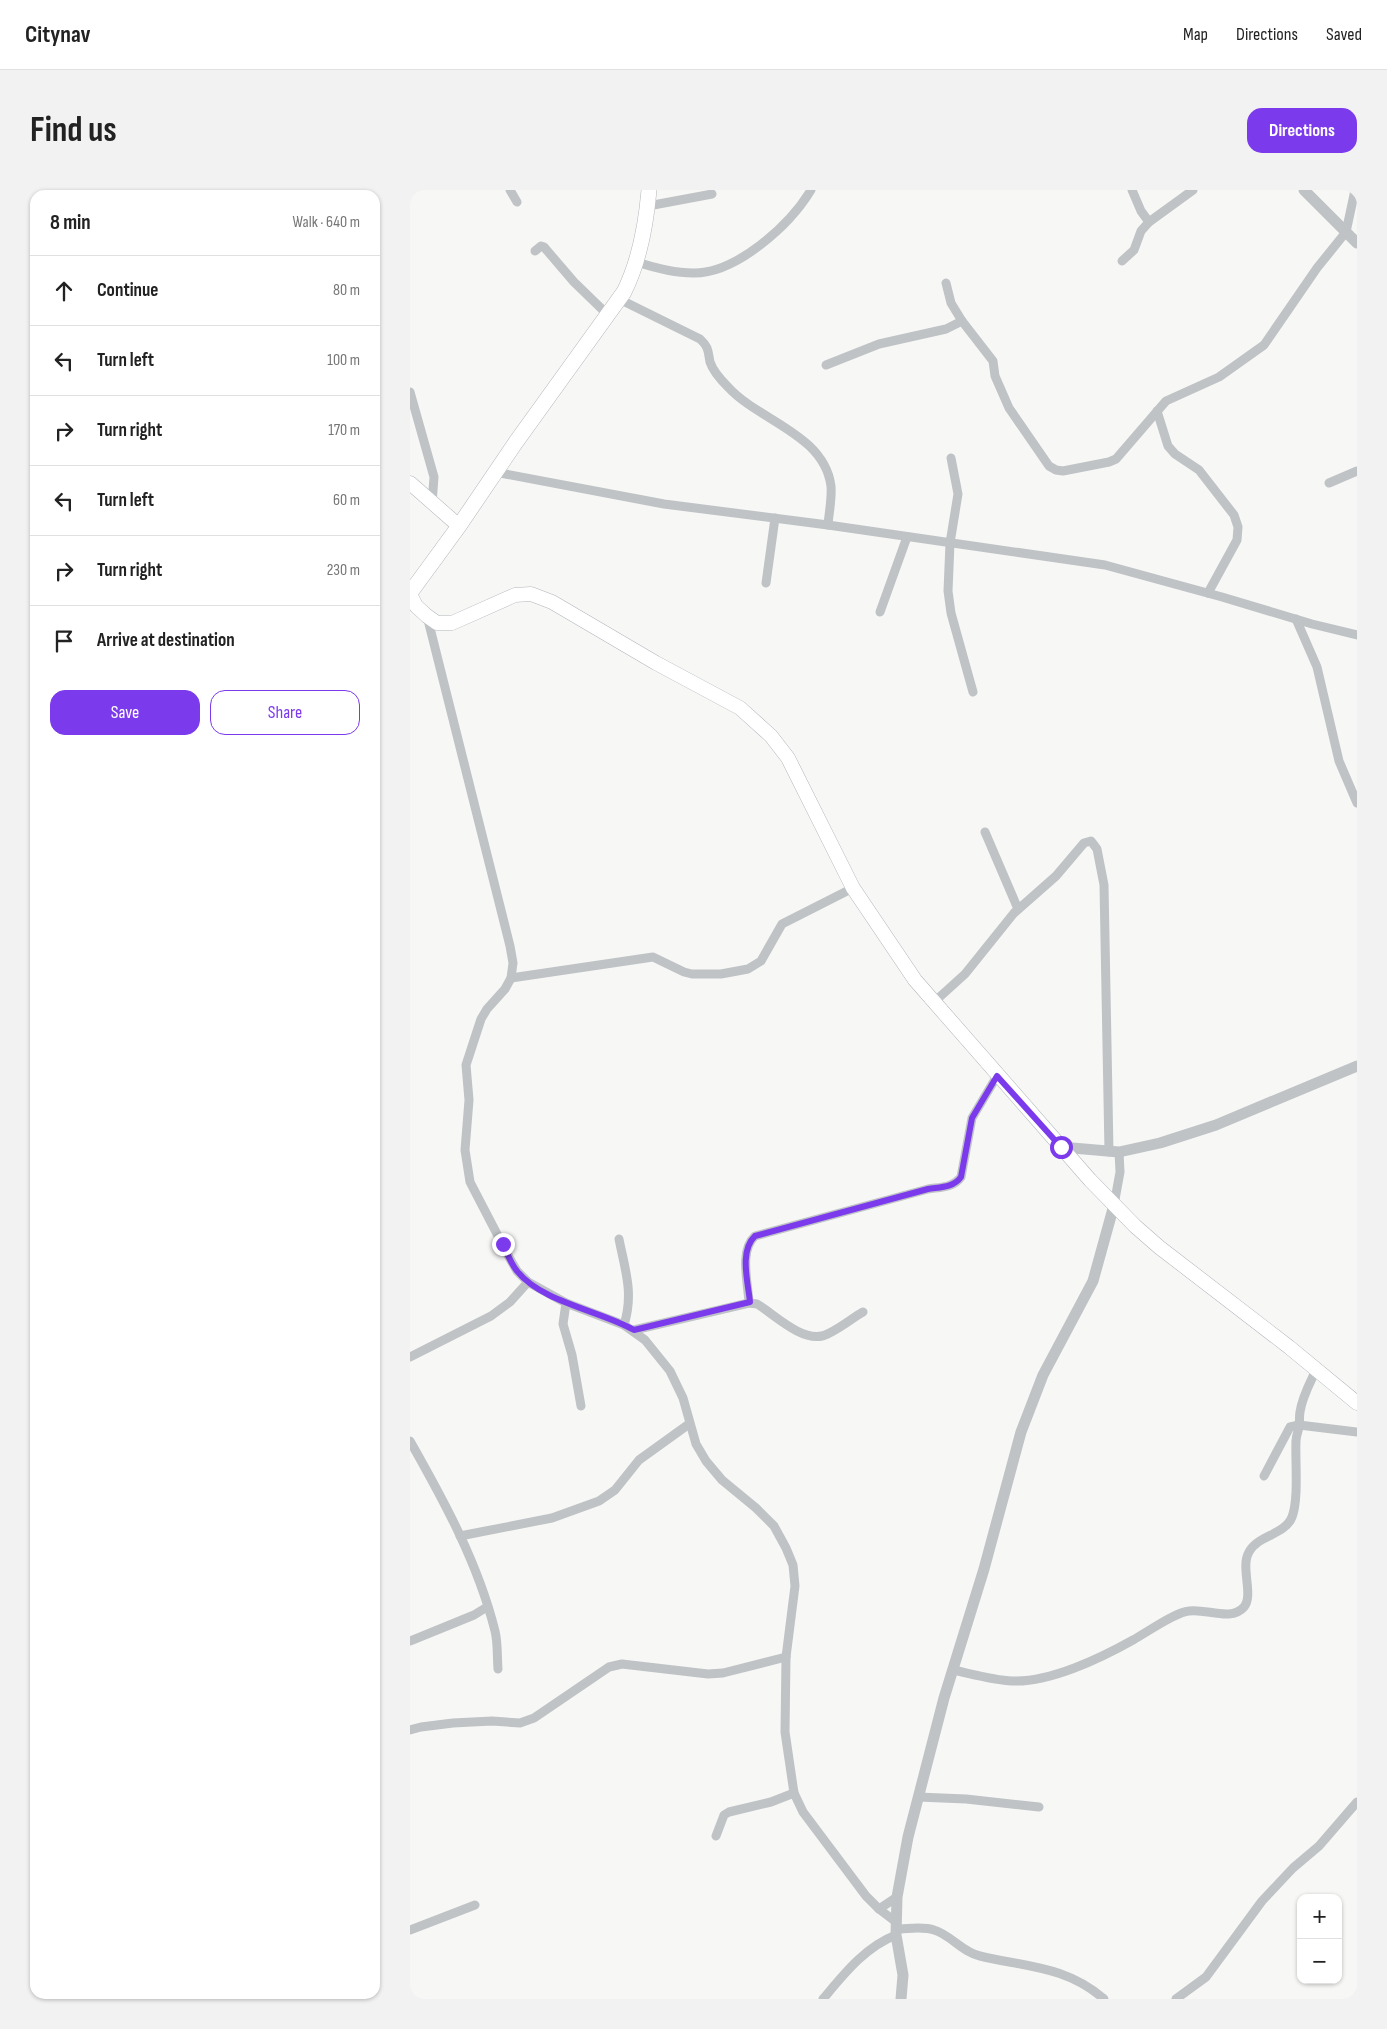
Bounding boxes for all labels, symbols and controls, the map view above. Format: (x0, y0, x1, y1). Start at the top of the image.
text: Citynav (25, 20, 91, 49)
text: Map (1183, 24, 1208, 45)
text: Directions (1236, 24, 1298, 45)
text: Saved (1326, 24, 1362, 45)
button: Directions (1247, 108, 1357, 153)
text: Find us (30, 109, 117, 152)
text: 8 min (50, 210, 91, 235)
text: Walk · 640 m (293, 213, 360, 232)
icon: ahead (50, 277, 78, 305)
text: Continue (97, 279, 158, 302)
text: 80 m (333, 281, 360, 300)
icon: left (50, 347, 78, 375)
text: Turn left (97, 349, 154, 372)
text: 100 m (327, 351, 360, 370)
icon: right (50, 417, 78, 445)
text: Turn right (97, 419, 162, 442)
text: 170 m (328, 421, 360, 440)
icon: left (50, 487, 78, 515)
text: Turn left (97, 489, 154, 512)
text: 60 m (333, 491, 360, 510)
icon: right (50, 557, 78, 585)
text: Turn right (97, 559, 162, 582)
text: 230 m (327, 561, 360, 580)
icon: arrive (50, 627, 78, 655)
text: Arrive at destination (97, 629, 235, 652)
button: Save (50, 690, 200, 735)
button: Share (210, 690, 360, 735)
route start (1050, 1136, 1073, 1159)
route end (492, 1233, 515, 1256)
map controls (1297, 1894, 1342, 1984)
button: + (1297, 1894, 1342, 1939)
button: − (1297, 1939, 1342, 1984)

